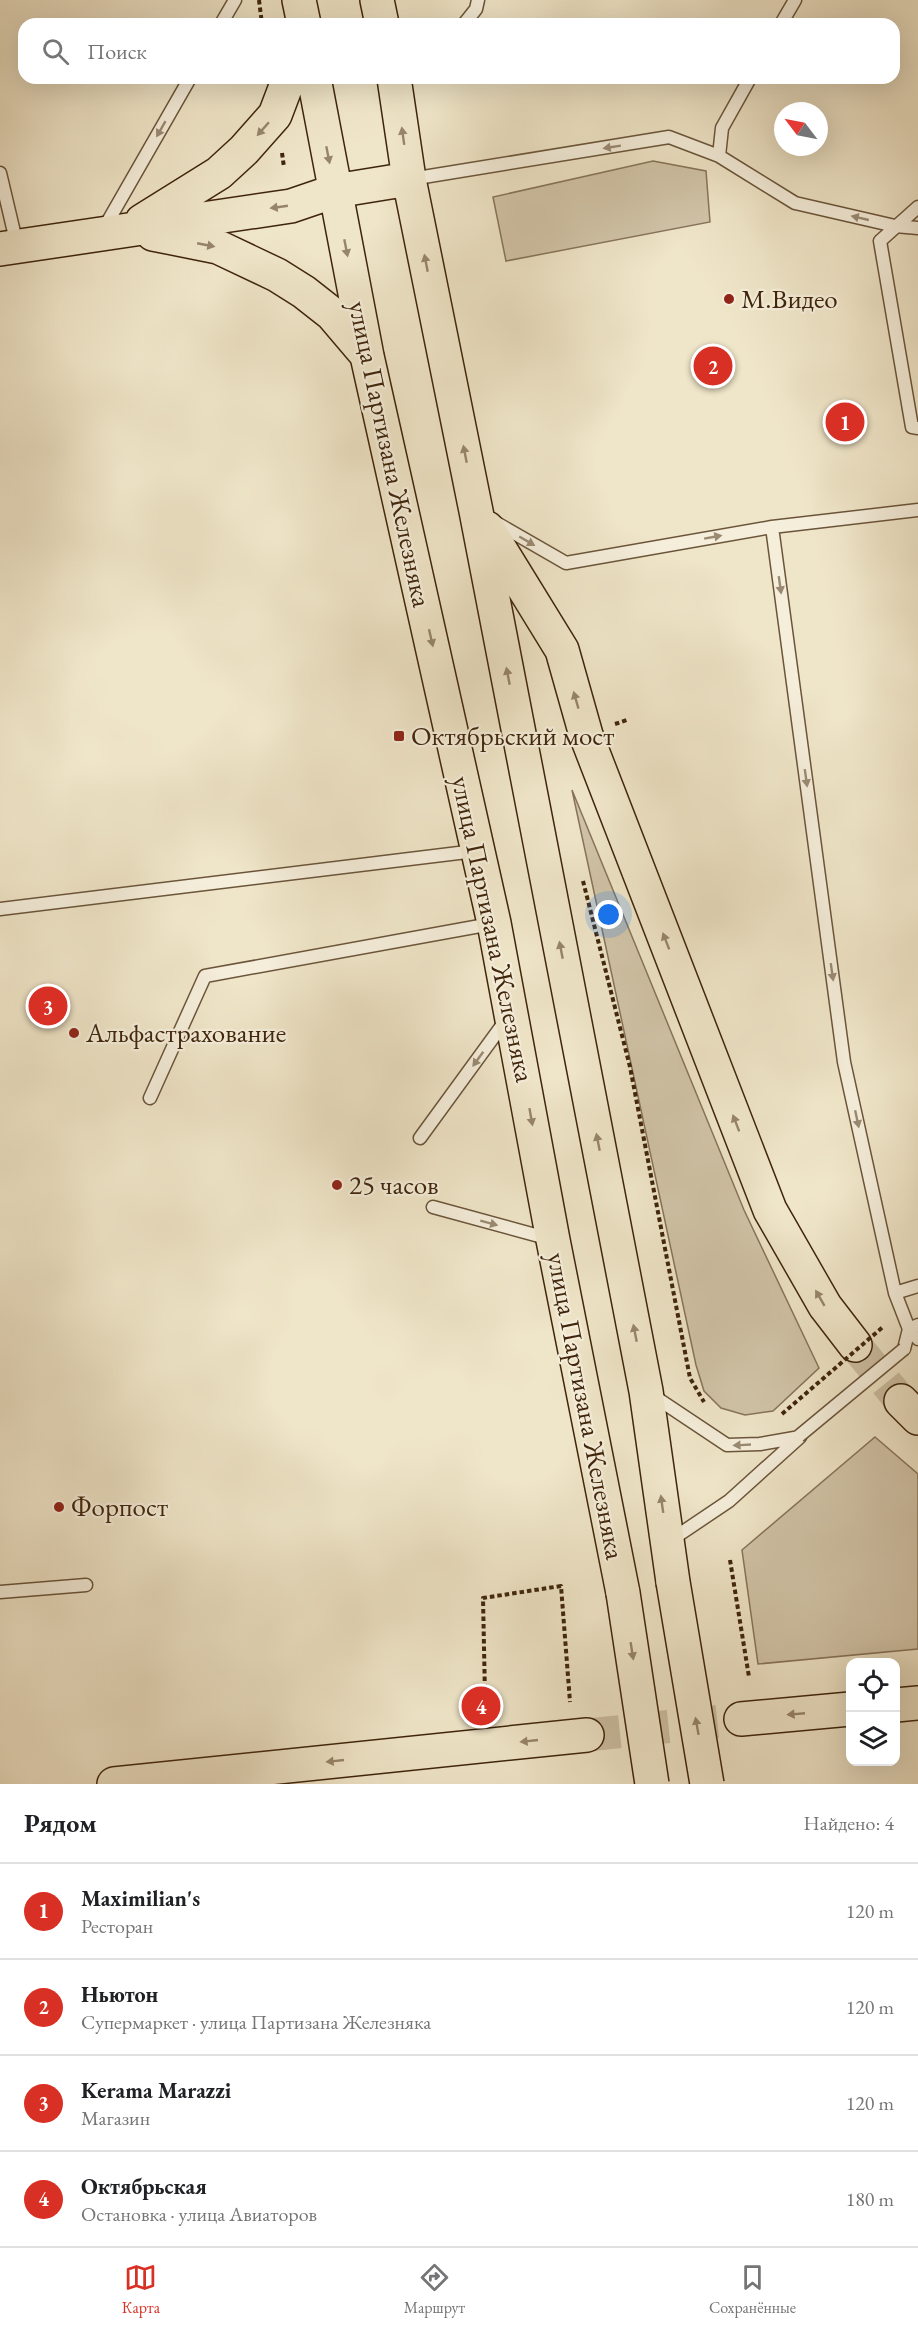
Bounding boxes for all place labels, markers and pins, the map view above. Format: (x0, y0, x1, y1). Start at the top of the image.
place label: М.Видео (741, 281, 838, 316)
marker: М.Видео (722, 292, 736, 306)
pin: 2 (694, 344, 732, 388)
pin: 1 (826, 400, 864, 444)
place label: Октябрьский мост (411, 718, 614, 753)
marker: Октябрьский мост (392, 729, 406, 743)
pin: 3 (28, 984, 68, 1028)
place label: Альфастрахование (85, 1015, 286, 1050)
marker: Альфастрахование (67, 1026, 81, 1040)
place label: 25 часов (349, 1167, 438, 1202)
marker: 25 часов (330, 1178, 344, 1192)
place label: Форпост (71, 1489, 168, 1524)
marker: Форпост (52, 1500, 66, 1514)
pin: 4 (462, 1684, 500, 1728)

